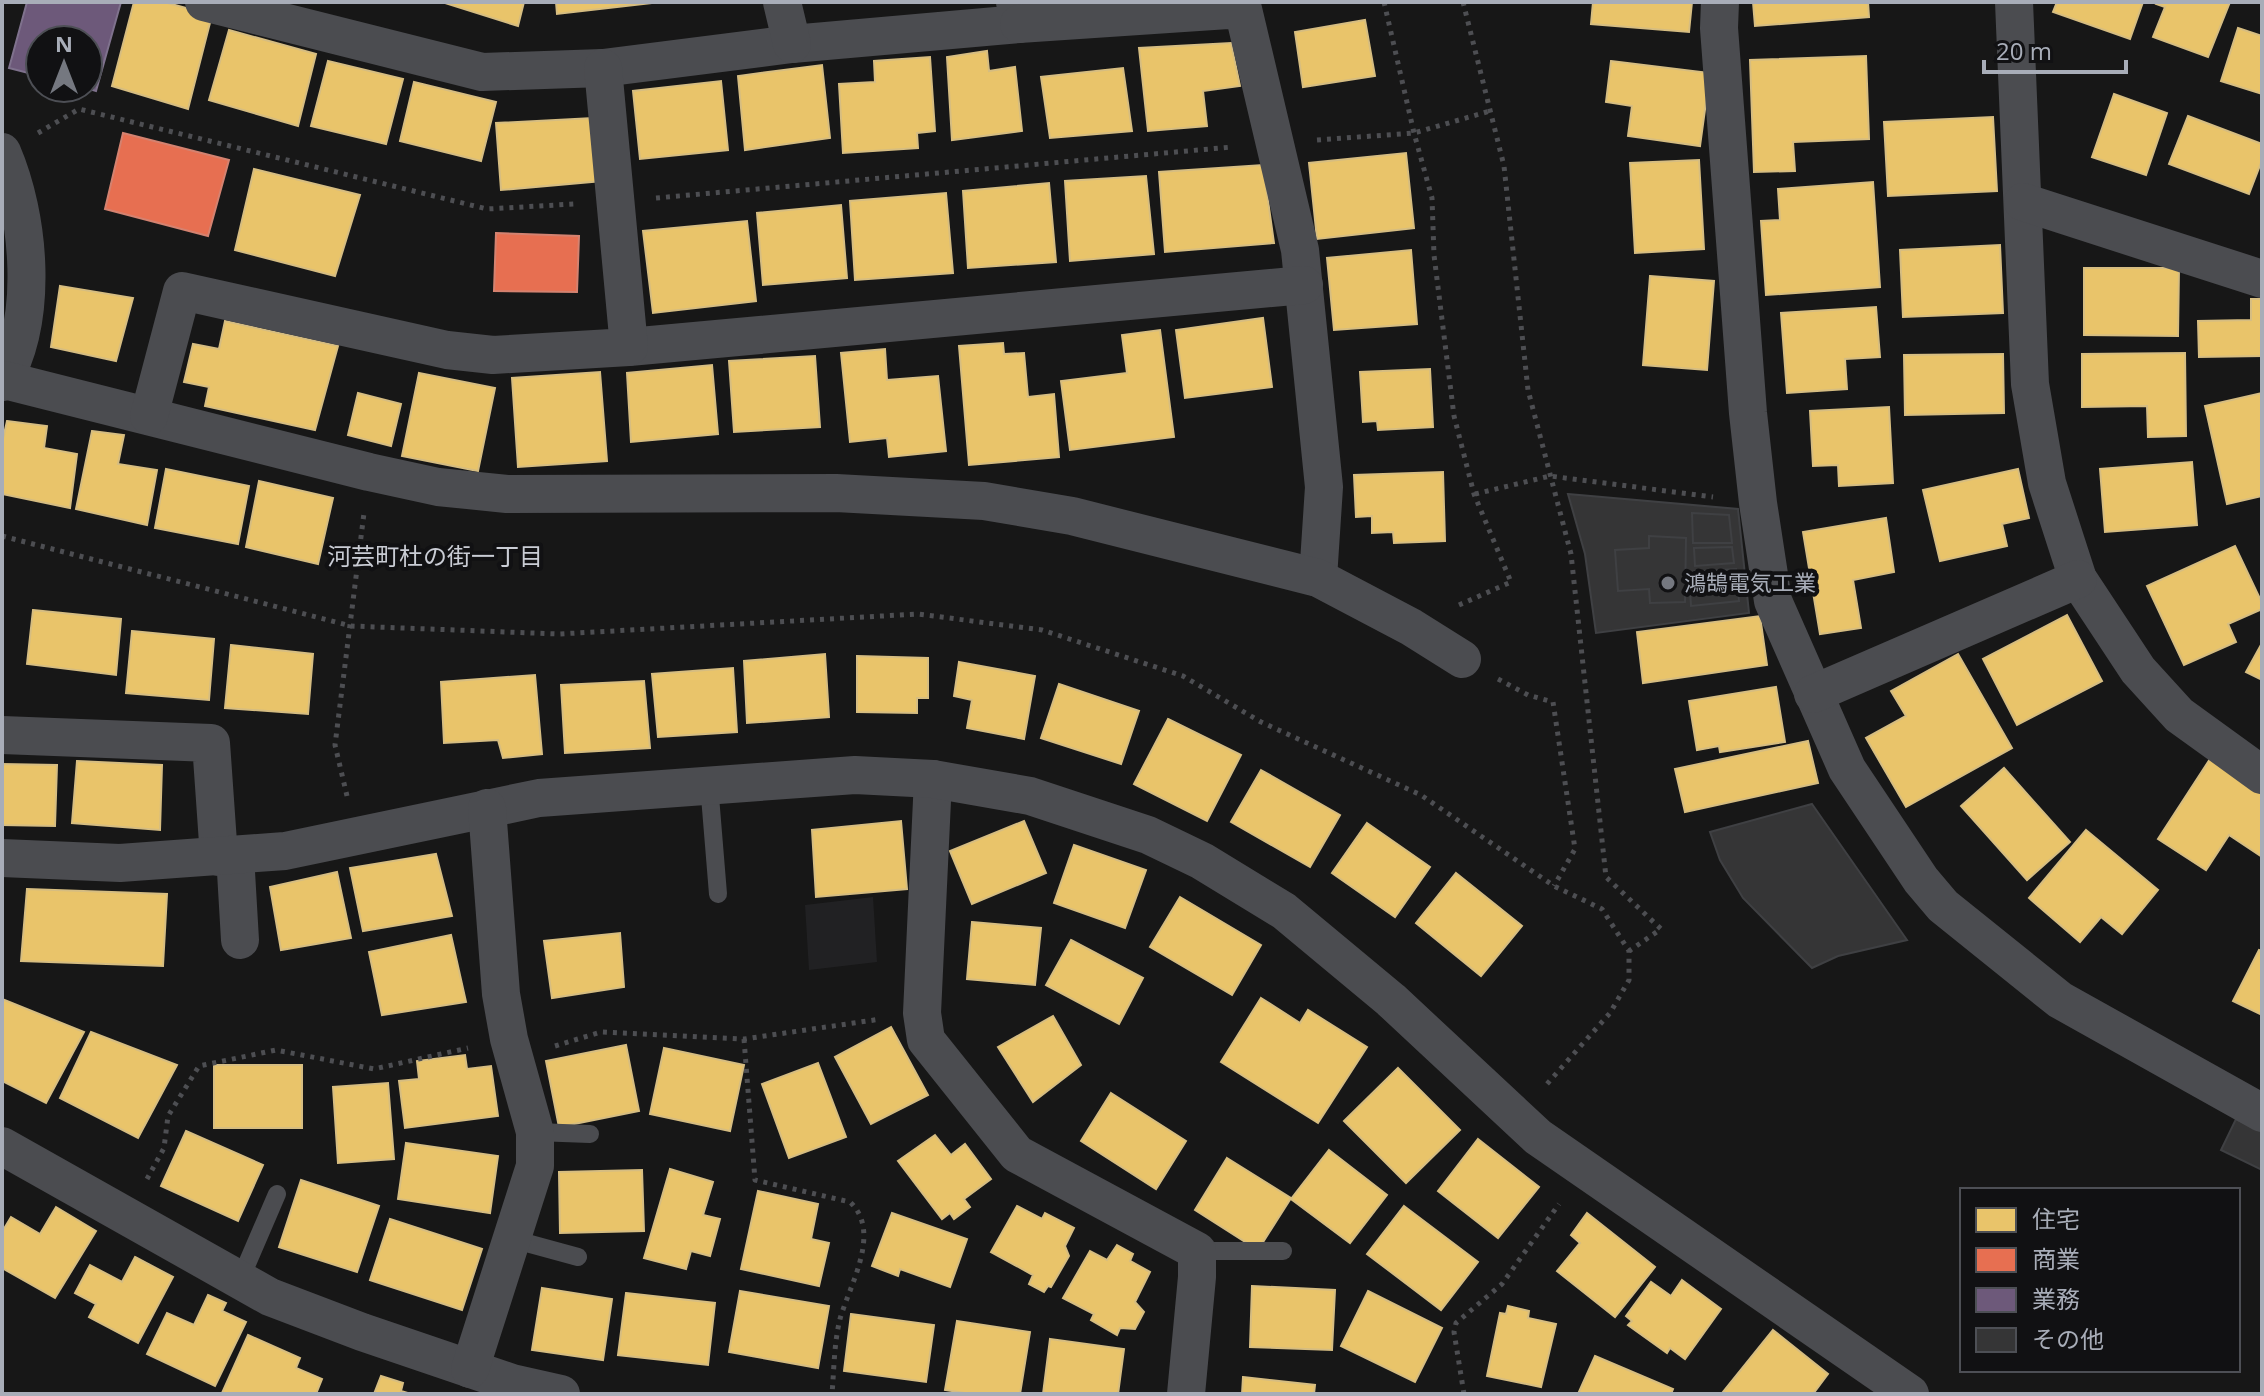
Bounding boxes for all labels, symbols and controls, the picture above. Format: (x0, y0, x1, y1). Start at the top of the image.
north arrow (24, 24, 104, 104)
scale bar (1984, 24, 2126, 74)
text: N (55, 28, 73, 58)
text: 20 m (1996, 34, 2052, 67)
district label: 河芸町杜の街一丁目 (327, 539, 543, 572)
place label: 鴻鵠電気工業 (1684, 567, 1816, 597)
marker: 鴻鵠電気工業 (1659, 574, 1677, 592)
legend (1960, 1188, 2240, 1372)
text: 住宅 (2032, 1202, 2080, 1235)
text: 商業 (2032, 1242, 2080, 1275)
text: 業務 (2032, 1282, 2080, 1315)
text: その他 (2032, 1322, 2104, 1355)

